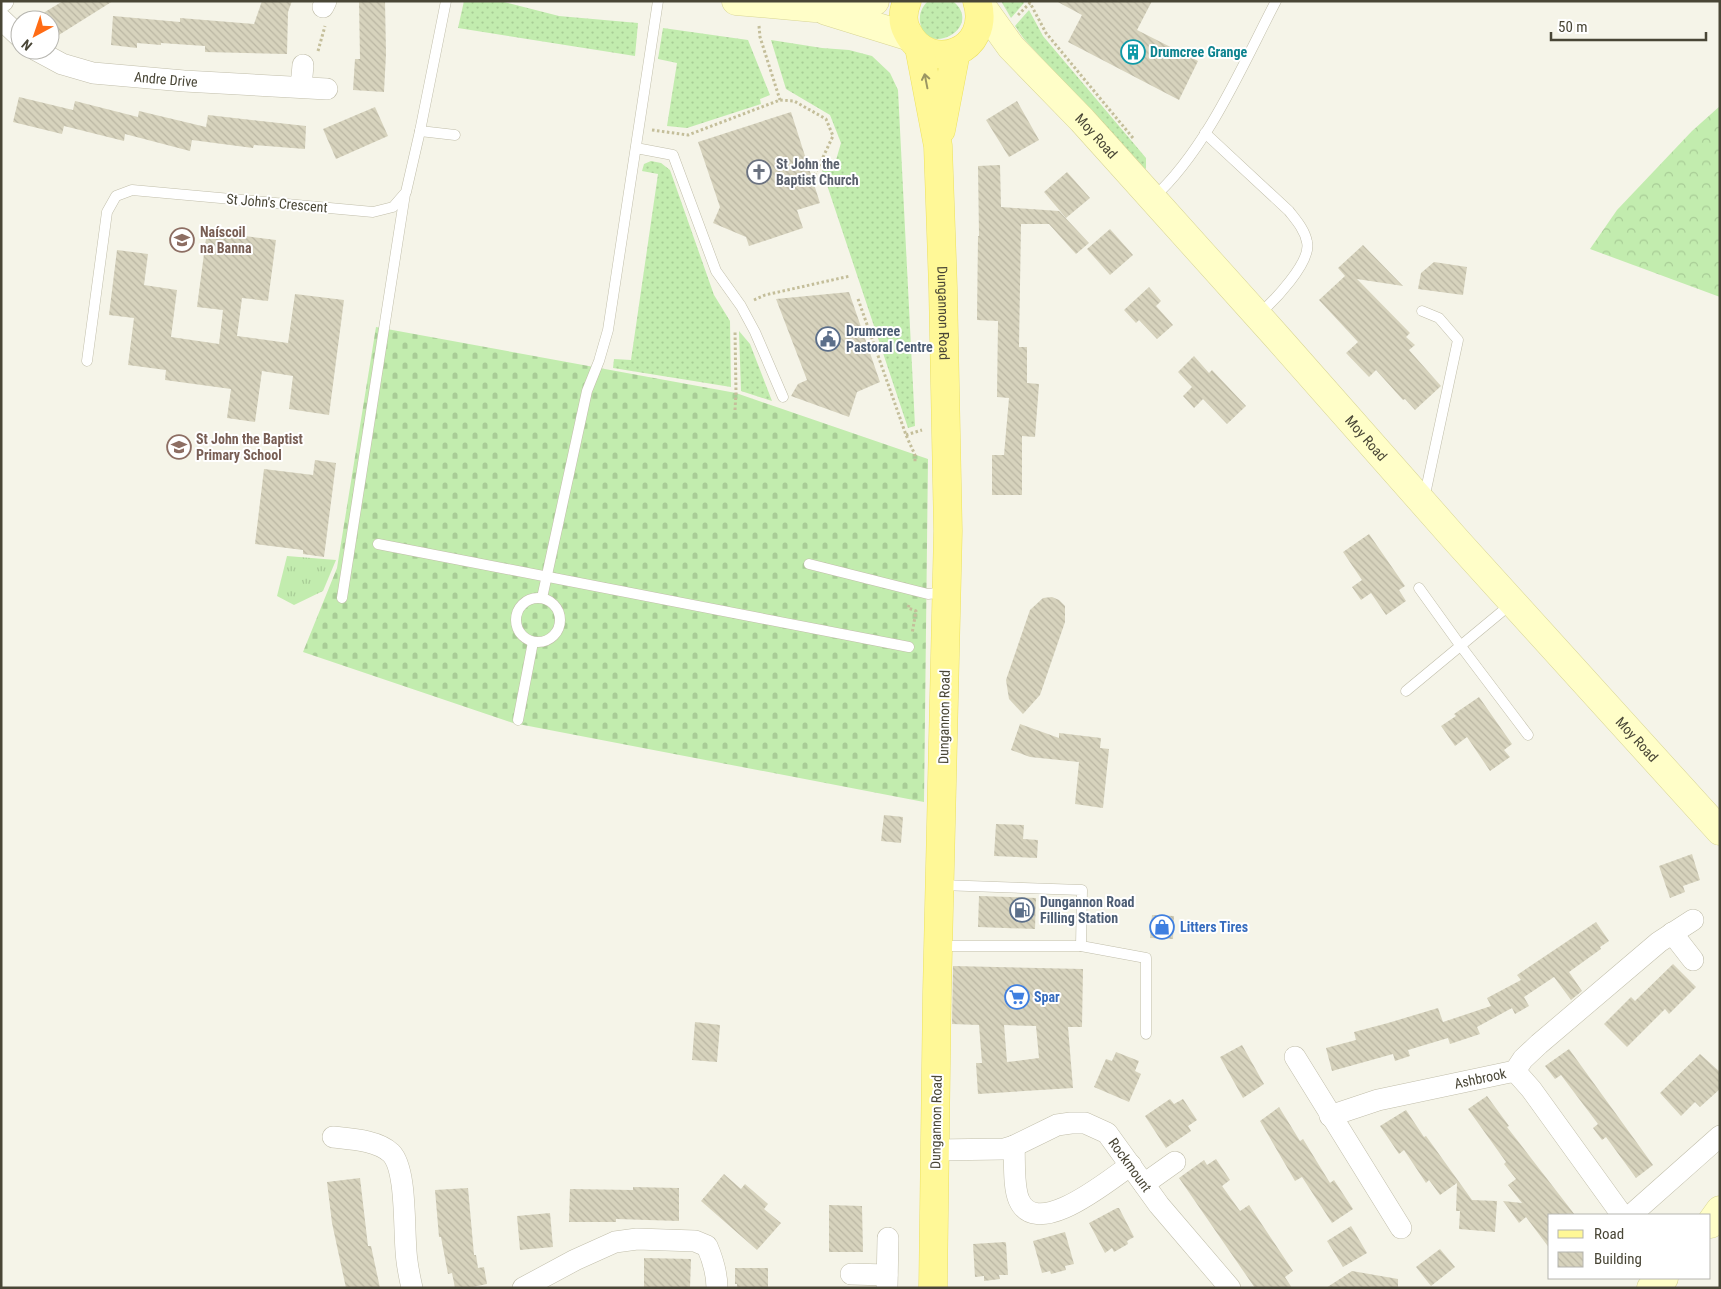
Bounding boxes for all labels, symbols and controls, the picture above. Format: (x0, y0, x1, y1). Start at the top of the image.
north arrow (10, 10, 60, 60)
scale bar (1551, 10, 1706, 42)
text: 50 m (1558, 18, 1588, 36)
text: N (18, 36, 35, 54)
building icon: Drumcree Grange (1120, 39, 1146, 65)
place label: Drumcree Grange (1150, 44, 1248, 60)
street label: Andre Drive (133, 69, 199, 90)
one-way arrow (920, 74, 930, 90)
street label: Moy Road (1072, 110, 1121, 162)
place label: St John the Baptist Church (776, 156, 859, 188)
church icon: St John the Baptist Church (746, 159, 772, 185)
street label: St John's Crescent (226, 191, 328, 215)
place label: Naíscoil na Banna (200, 224, 252, 256)
school or university icon: Naíscoil na Banna (169, 227, 195, 253)
street label: Dungannon Road (934, 266, 952, 360)
place label: Drumcree Pastoral Centre (846, 323, 933, 355)
public building icon: Drumcree Pastoral Centre (815, 326, 841, 352)
street label: Moy Road (1342, 412, 1390, 464)
place label: St John the Baptist Primary School (196, 431, 303, 463)
school or university icon: St John the Baptist Primary School (166, 434, 192, 460)
street label: Dungannon Road (935, 670, 953, 764)
street label: Moy Road (1613, 714, 1661, 765)
place label: Dungannon Road Filling Station (1040, 894, 1135, 926)
fuel station icon: Dungannon Road Filling Station (1009, 897, 1035, 923)
shop icon: Litters Tires (1149, 914, 1175, 940)
place label: Litters Tires (1180, 919, 1248, 935)
supermarket icon: Spar (1004, 984, 1030, 1010)
place label: Spar (1034, 989, 1060, 1005)
street label: Ashbrook (1453, 1065, 1508, 1092)
street label: Dungannon Road (927, 1075, 945, 1169)
street label: Rockmount (1105, 1135, 1155, 1195)
legend (1548, 1214, 1711, 1279)
text: Road (1594, 1225, 1624, 1243)
text: Building (1594, 1250, 1642, 1268)

